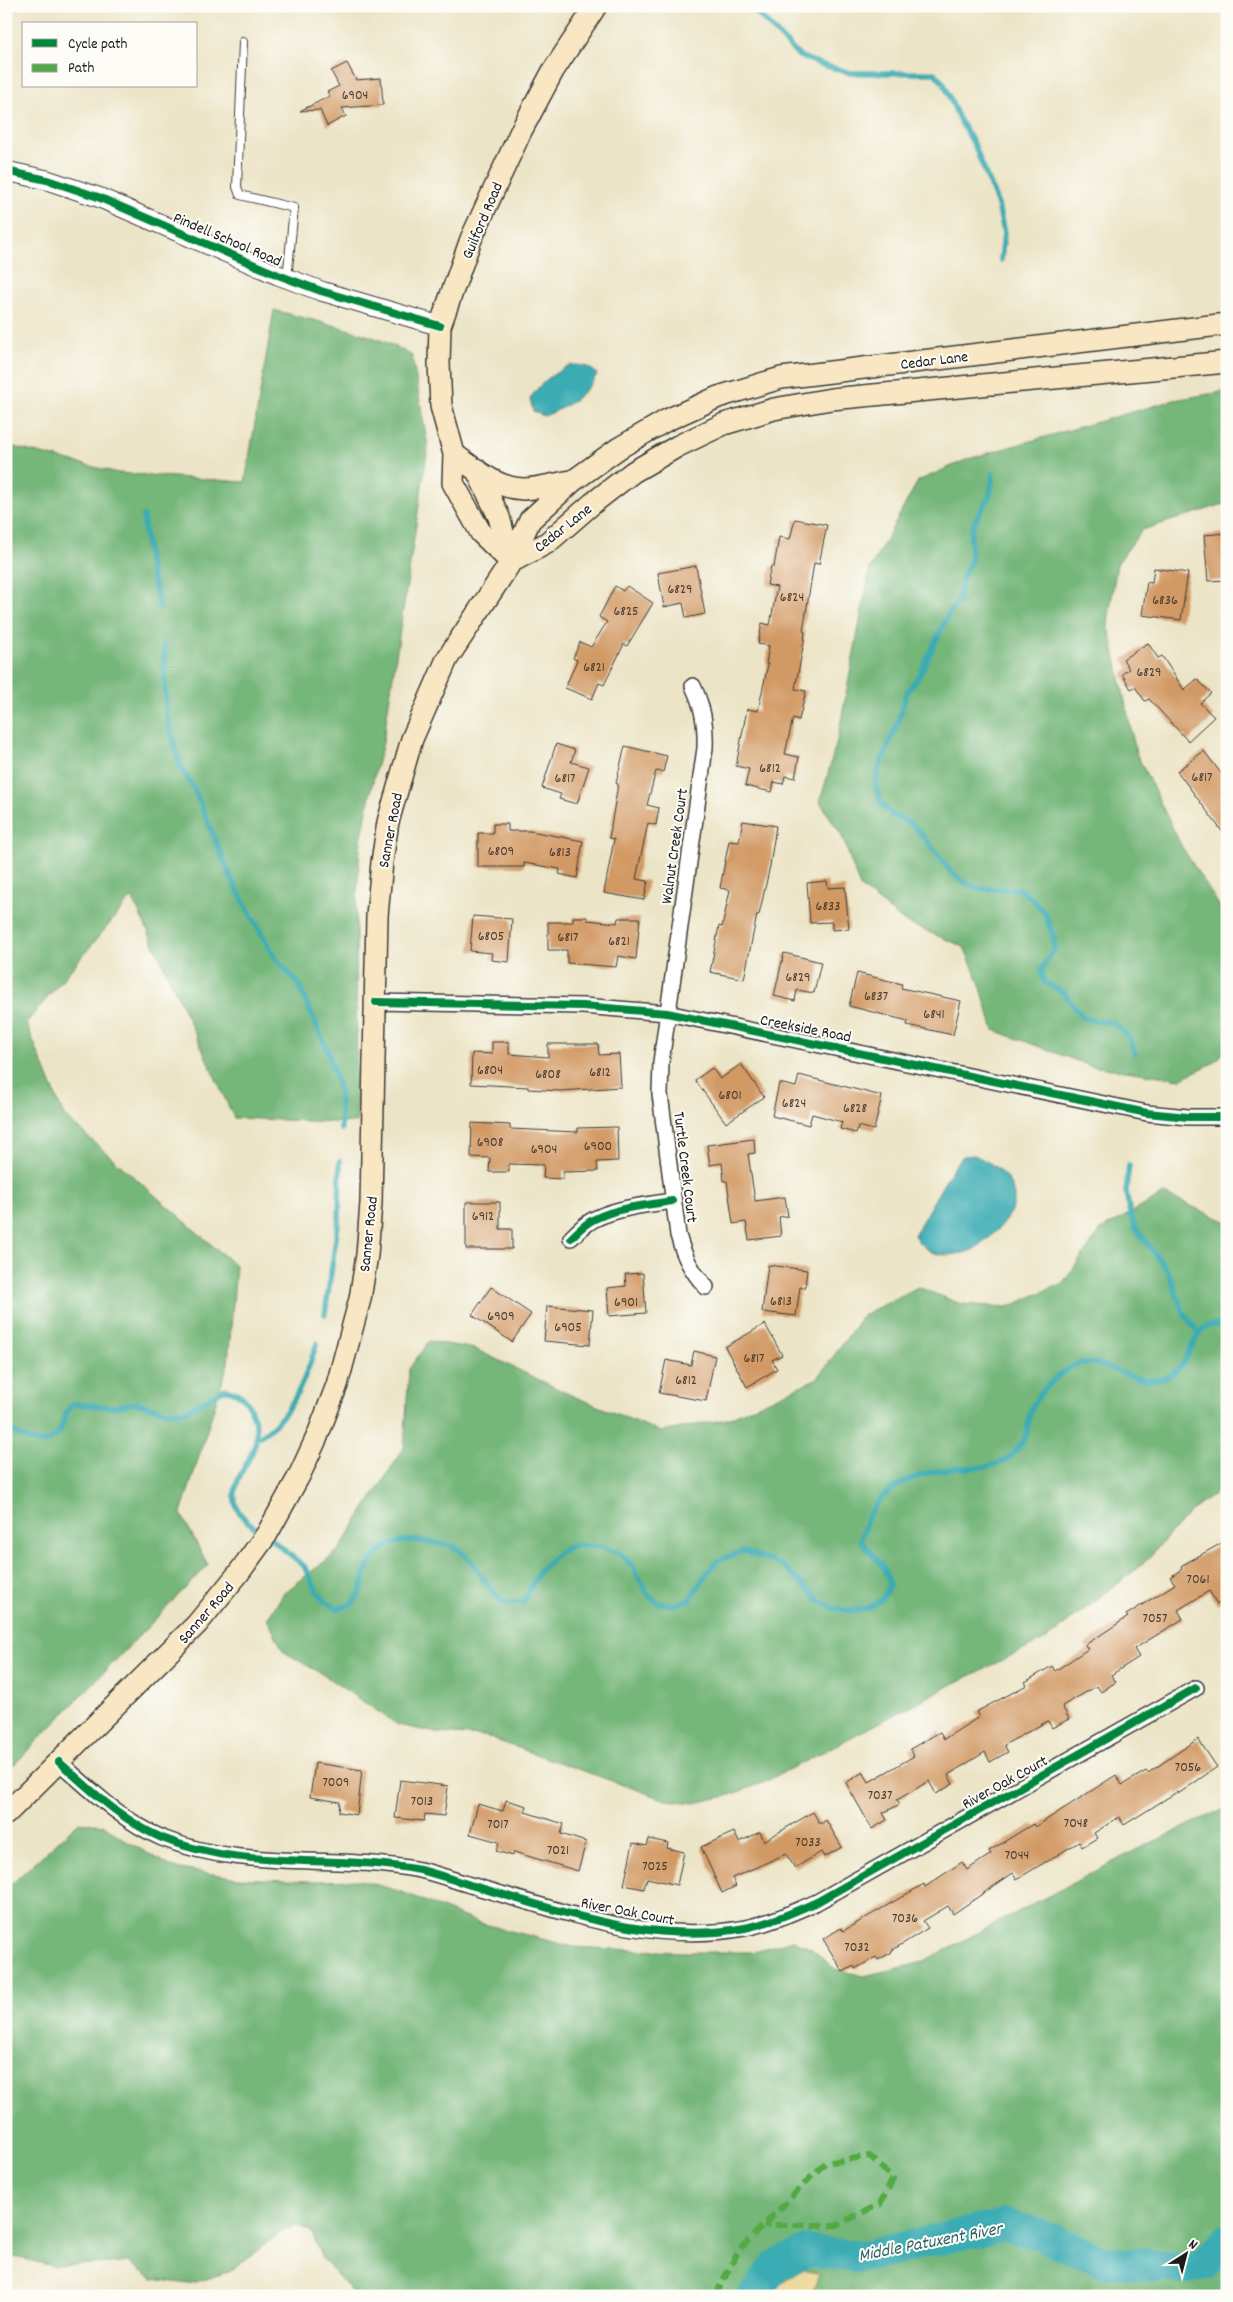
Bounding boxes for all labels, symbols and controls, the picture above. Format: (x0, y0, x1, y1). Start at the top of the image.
legend (22, 22, 198, 88)
text: Cycle path (68, 34, 128, 56)
text: Path (68, 58, 94, 80)
house number: 6904 (342, 86, 368, 106)
street label: Guilford Road (457, 179, 510, 263)
street label: Pindell School Road (169, 207, 285, 274)
street label: Cedar Lane (899, 346, 969, 377)
street label: Cedar Lane (530, 499, 597, 559)
house number: 6829 (667, 580, 693, 600)
house number: 6824 (780, 588, 804, 608)
house number: 6836 (1152, 591, 1178, 611)
house number: 6825 (613, 602, 639, 622)
house number: 6821 (583, 658, 605, 678)
house number: 6829 (1136, 663, 1162, 683)
house number: 6812 (759, 759, 781, 779)
house number: 6817 (1192, 768, 1212, 788)
house number: 6817 (555, 769, 575, 789)
street label: Walnut Creek Court (656, 787, 695, 906)
street label: Sanner Road (373, 791, 410, 870)
house number: 6809 (488, 842, 514, 862)
house number: 6813 (549, 843, 571, 863)
house number: 6833 (816, 897, 840, 917)
house number: 6805 (478, 927, 504, 947)
house number: 6817 (558, 928, 578, 948)
house number: 6821 (608, 932, 630, 952)
house number: 6829 (785, 968, 811, 988)
house number: 6837 (864, 987, 888, 1007)
house number: 6841 (923, 1005, 945, 1025)
street label: Creekside Road (758, 1009, 853, 1050)
house number: 6804 (477, 1061, 503, 1081)
house number: 6812 (589, 1063, 611, 1083)
house number: 6808 (535, 1065, 561, 1085)
house number: 6801 (718, 1086, 742, 1106)
house number: 6824 (782, 1094, 806, 1114)
house number: 6828 (843, 1099, 867, 1119)
street label: Turtle Creek Court (666, 1111, 703, 1224)
house number: 6908 (477, 1133, 504, 1153)
house number: 6900 (584, 1137, 612, 1157)
house number: 6904 (531, 1140, 557, 1160)
street label: Sanner Road (354, 1195, 385, 1273)
house number: 6912 (472, 1207, 494, 1227)
house number: 6813 (770, 1292, 792, 1312)
house number: 6901 (614, 1293, 638, 1313)
house number: 6909 (487, 1307, 515, 1327)
house number: 6905 (554, 1318, 582, 1338)
house number: 6817 (744, 1349, 764, 1369)
house number: 6812 (675, 1371, 697, 1391)
house number: 7061 (1187, 1570, 1209, 1590)
street label: Sanner Road (173, 1577, 240, 1650)
house number: 7057 (1143, 1609, 1167, 1629)
street label: River Oak Court (958, 1750, 1052, 1816)
house number: 7056 (1175, 1758, 1201, 1778)
house number: 7009 (322, 1773, 350, 1793)
house number: 7037 (868, 1786, 892, 1806)
house number: 7013 (411, 1792, 433, 1812)
house number: 7048 (1064, 1814, 1089, 1834)
house number: 7017 (487, 1815, 509, 1835)
house number: 7033 (795, 1833, 821, 1853)
house number: 7021 (547, 1841, 569, 1861)
house number: 7044 (1005, 1846, 1029, 1866)
house number: 7025 (642, 1857, 668, 1877)
street label: River Oak Court (579, 1892, 676, 1933)
house number: 7036 (892, 1909, 918, 1929)
house number: 7032 (844, 1938, 870, 1958)
water label: Middle Patuxent River (856, 2217, 1007, 2270)
north arrow (1160, 2230, 1210, 2280)
text: N (1184, 2235, 1201, 2255)

